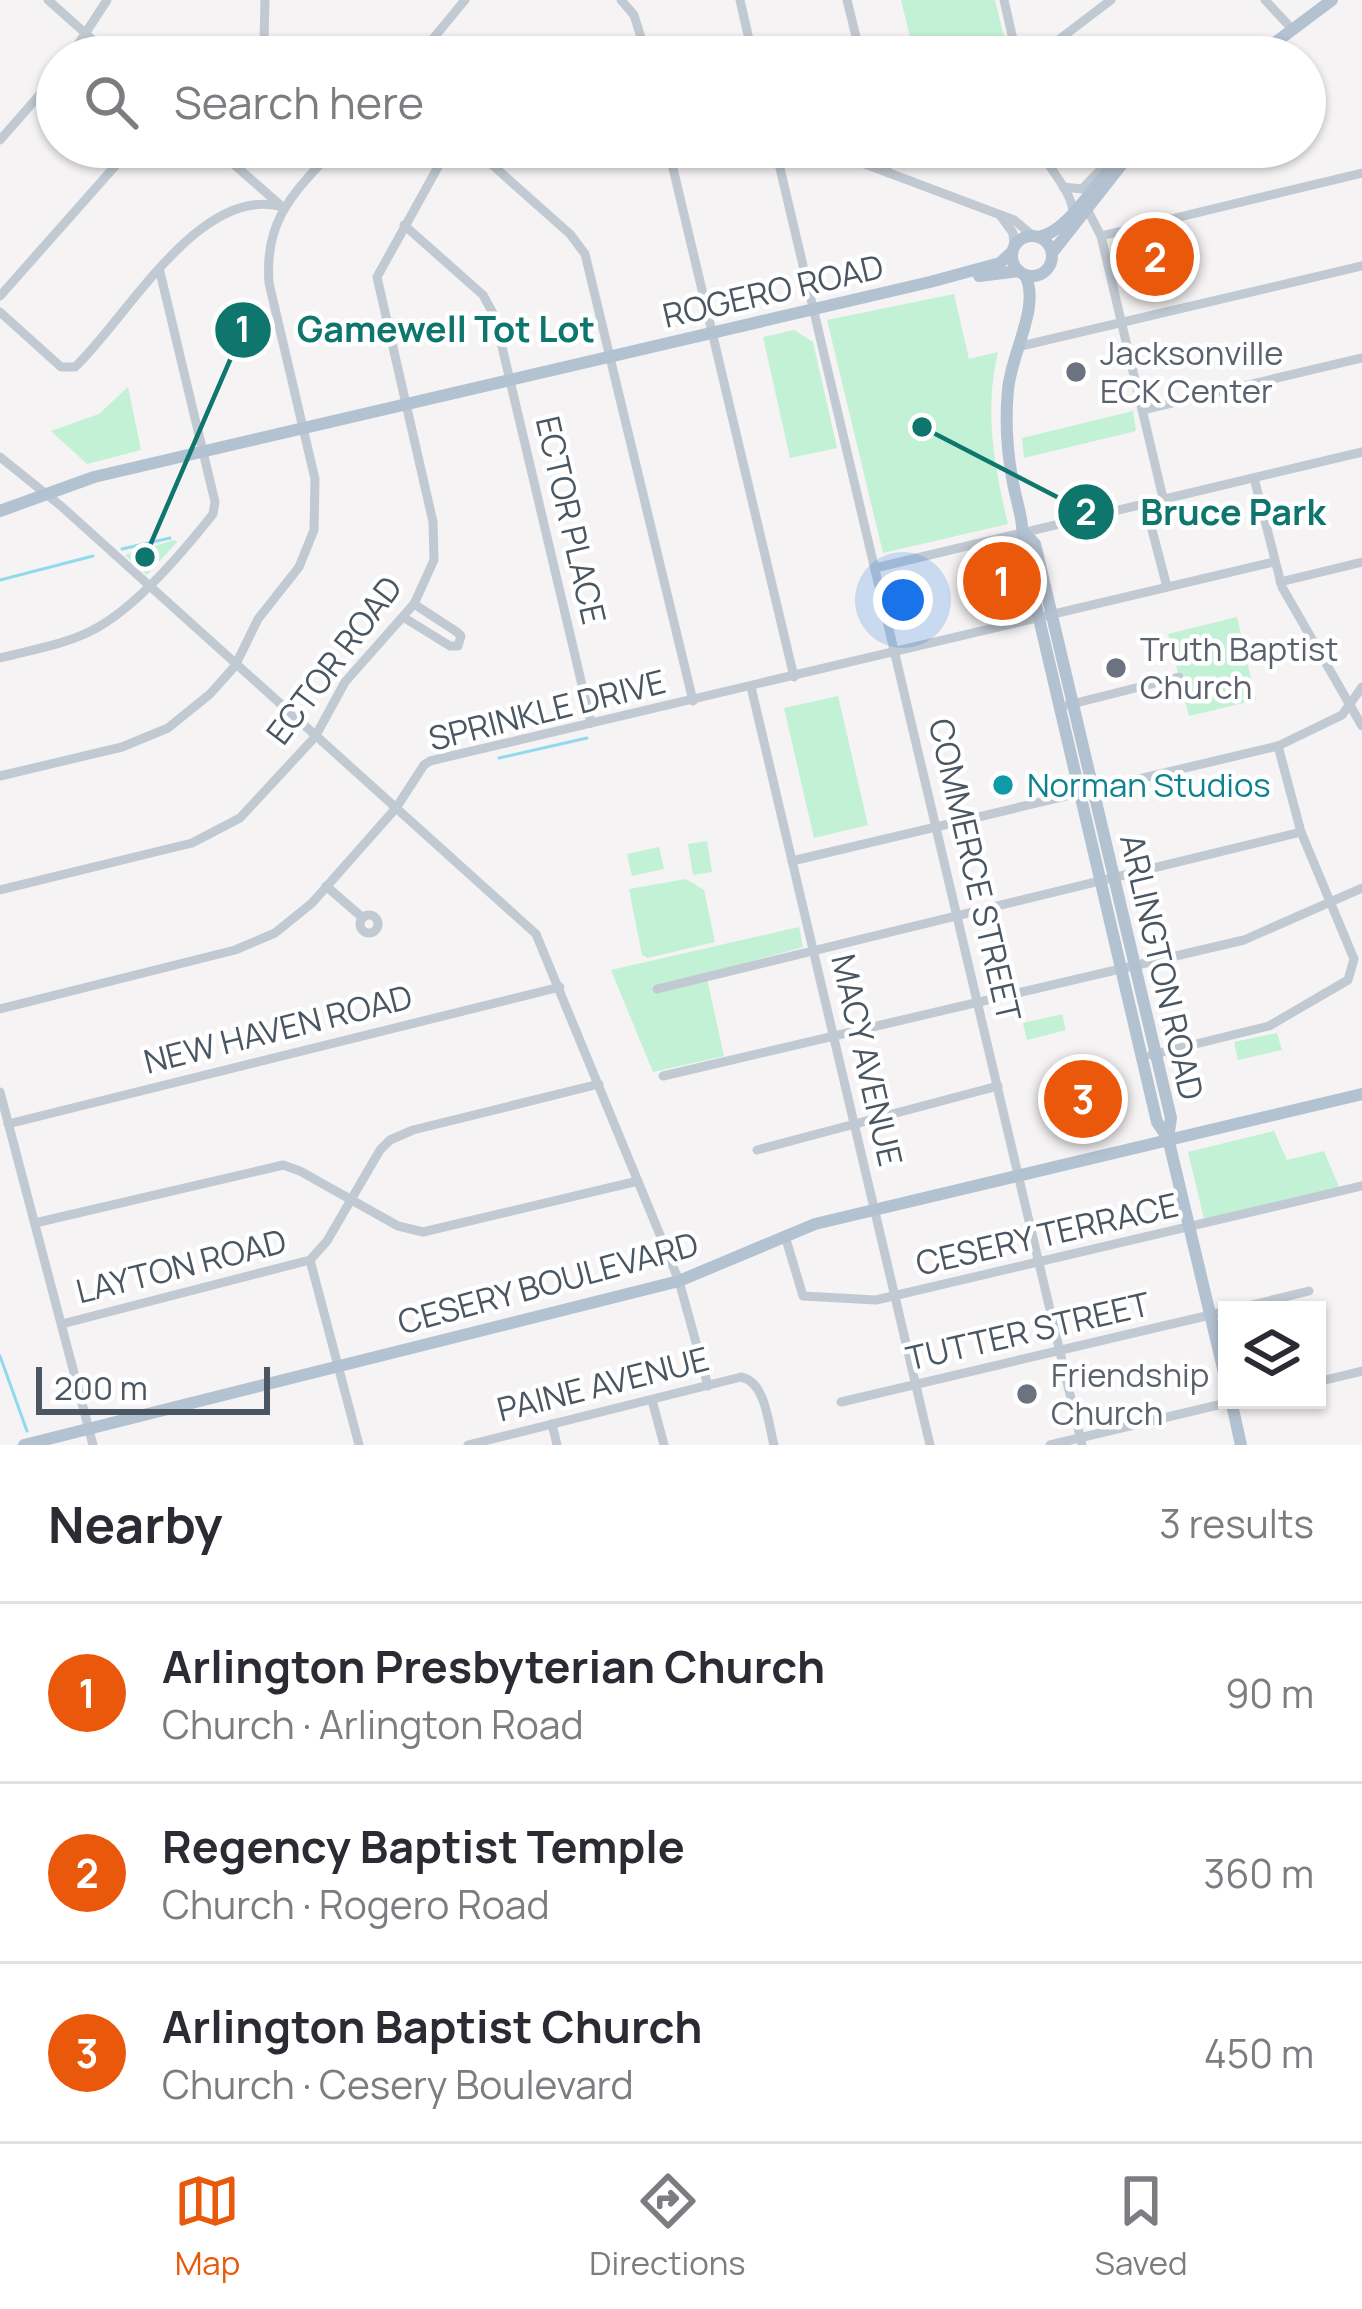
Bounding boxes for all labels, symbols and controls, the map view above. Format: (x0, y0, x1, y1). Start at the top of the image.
search box (36, 36, 1326, 168)
icon: search (78, 69, 144, 135)
text: Search here (174, 71, 424, 133)
pin: 2 (1116, 212, 1194, 302)
street label: ROGERO ROAD (658, 243, 888, 338)
callout: Gamewell Tot Lot (213, 294, 619, 366)
text: 1 (235, 304, 251, 353)
text: Gamewell Tot Lot (297, 304, 595, 353)
place label: Jacksonville ECK Center (1100, 330, 1284, 413)
marker: Jacksonville ECK Center (1063, 359, 1089, 385)
street label: ECTOR PLACE (526, 412, 617, 628)
callout: Bruce Park (1056, 476, 1350, 548)
text: 2 (1075, 487, 1097, 536)
text: Bruce Park (1140, 487, 1327, 536)
pin: 1 (963, 536, 1041, 626)
street label: ECTOR ROAD (256, 566, 412, 753)
your location (873, 570, 933, 630)
place label: Truth Baptist Church (1140, 626, 1339, 709)
marker: Truth Baptist Church (1103, 655, 1129, 681)
street label: SPRINKLE DRIVE (424, 658, 670, 761)
street label: COMMERCE STREET (919, 714, 1032, 1026)
place label: Norman Studios (1027, 762, 1271, 807)
marker: Norman Studios (990, 772, 1016, 798)
street label: ARLINGTON ROAD (1110, 830, 1215, 1104)
street label: MACY AVENUE (821, 950, 914, 1170)
street label: NEW HAVEN ROAD (139, 973, 417, 1084)
pin: 3 (1044, 1054, 1122, 1144)
street label: CESERY TERRACE (911, 1181, 1182, 1286)
street label: LAYTON ROAD (71, 1218, 291, 1313)
street label: CESERY BOULEVARD (393, 1221, 703, 1344)
street label: TUTTER STREET (902, 1281, 1154, 1380)
map controls (1218, 1301, 1326, 1409)
button: layers (1218, 1301, 1326, 1409)
street label: PAINE AVENUE (492, 1335, 713, 1432)
place label: Friendship Church (1051, 1352, 1209, 1435)
scale bar (36, 1361, 270, 1414)
text: 200 m (54, 1365, 148, 1410)
marker: Friendship Church (1014, 1381, 1040, 1407)
text: Nearby (48, 1489, 223, 1558)
text: 3 results (1159, 1496, 1314, 1550)
text: Arlington Presbyterian Church (162, 1635, 825, 1697)
text: 1 (78, 1666, 96, 1720)
text: 90 m (1225, 1666, 1314, 1720)
text: Church · Arlington Road (162, 1697, 584, 1751)
text: Regency Baptist Temple (162, 1815, 685, 1877)
text: 2 (75, 1846, 99, 1900)
text: 360 m (1204, 1846, 1314, 1900)
text: Church · Rogero Road (162, 1877, 550, 1931)
text: Arlington Baptist Church (162, 1995, 703, 2057)
text: 3 (76, 2026, 98, 2080)
text: 450 m (1204, 2026, 1314, 2080)
text: Church · Cesery Boulevard (162, 2057, 634, 2111)
tab: Map (174, 2168, 240, 2285)
tab: Directions (589, 2168, 746, 2285)
tab: Saved (1095, 2168, 1188, 2285)

